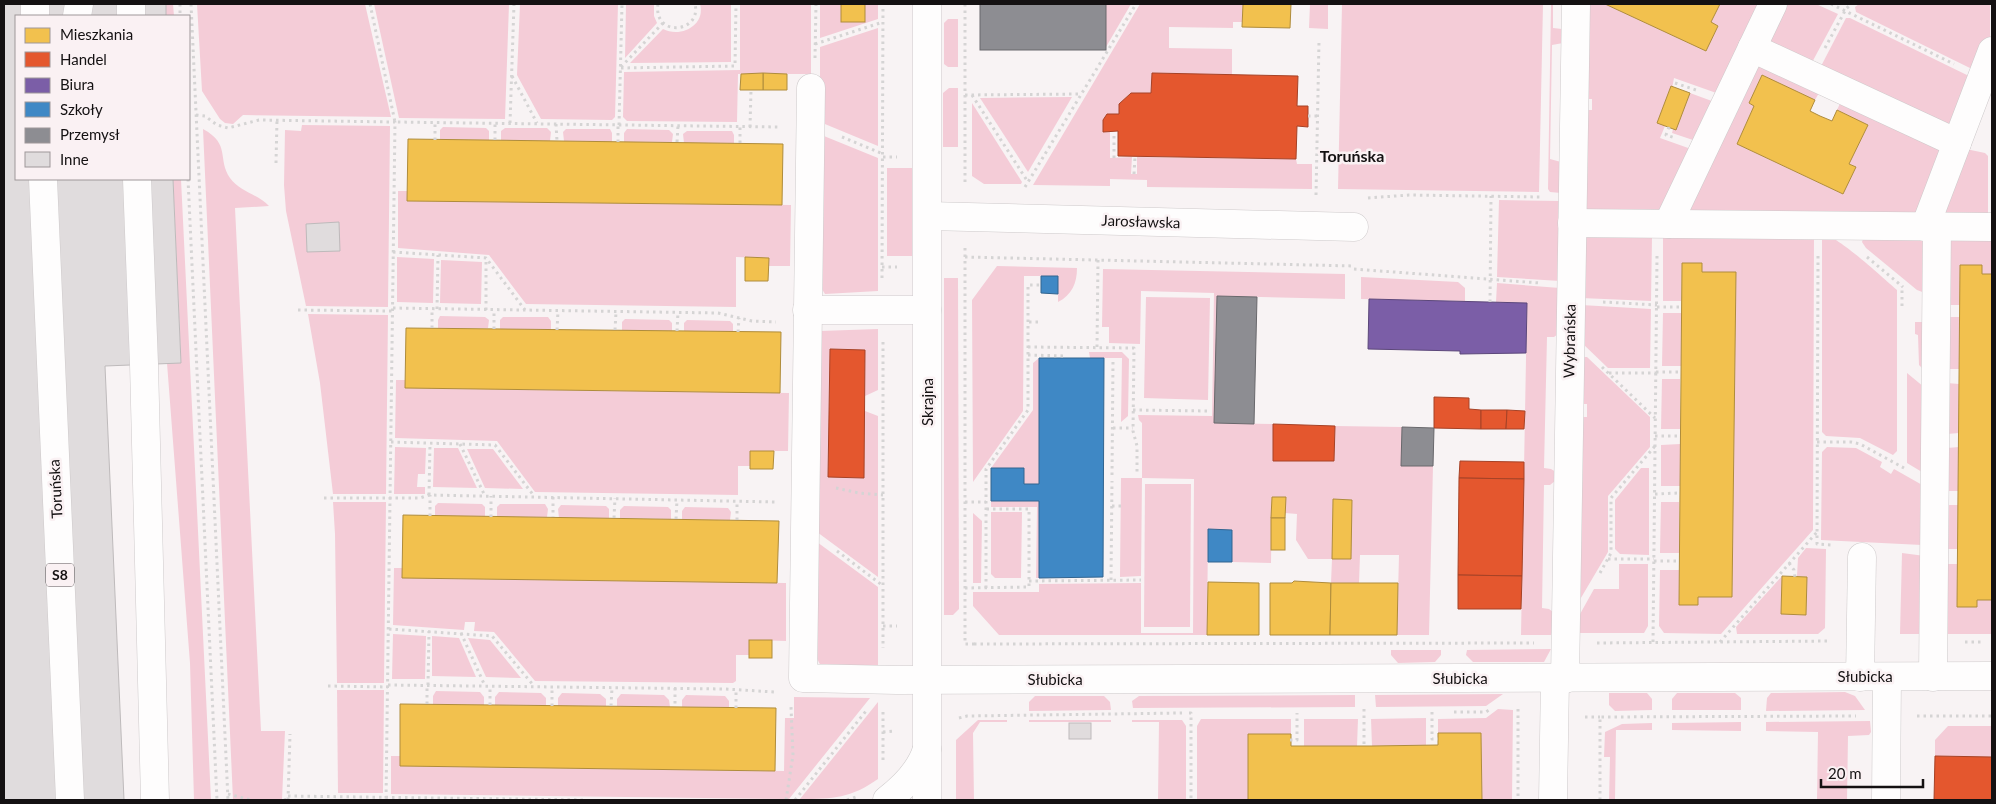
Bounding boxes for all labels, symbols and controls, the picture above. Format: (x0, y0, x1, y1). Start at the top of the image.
legend (15, 15, 190, 180)
text: Mieszkania (60, 25, 133, 43)
text: Handel (60, 50, 107, 68)
text: Biura (60, 75, 94, 93)
text: Szkoły (60, 100, 103, 118)
text: Przemysł (60, 125, 120, 143)
district label: Toruńska (1320, 146, 1384, 165)
text: Inne (60, 150, 89, 168)
street label: Jarosławska (1101, 211, 1181, 231)
street label: Wybrańska (1559, 304, 1579, 378)
street label: Skrajna (918, 378, 936, 426)
street label: Toruńska (44, 459, 66, 519)
road number: S8 (46, 564, 74, 586)
street label: Słubicka (1837, 667, 1893, 685)
street label: Słubicka (1432, 669, 1488, 687)
street label: Słubicka (1027, 670, 1083, 688)
scale bar (1821, 756, 1924, 788)
text: 20 m (1828, 764, 1862, 782)

